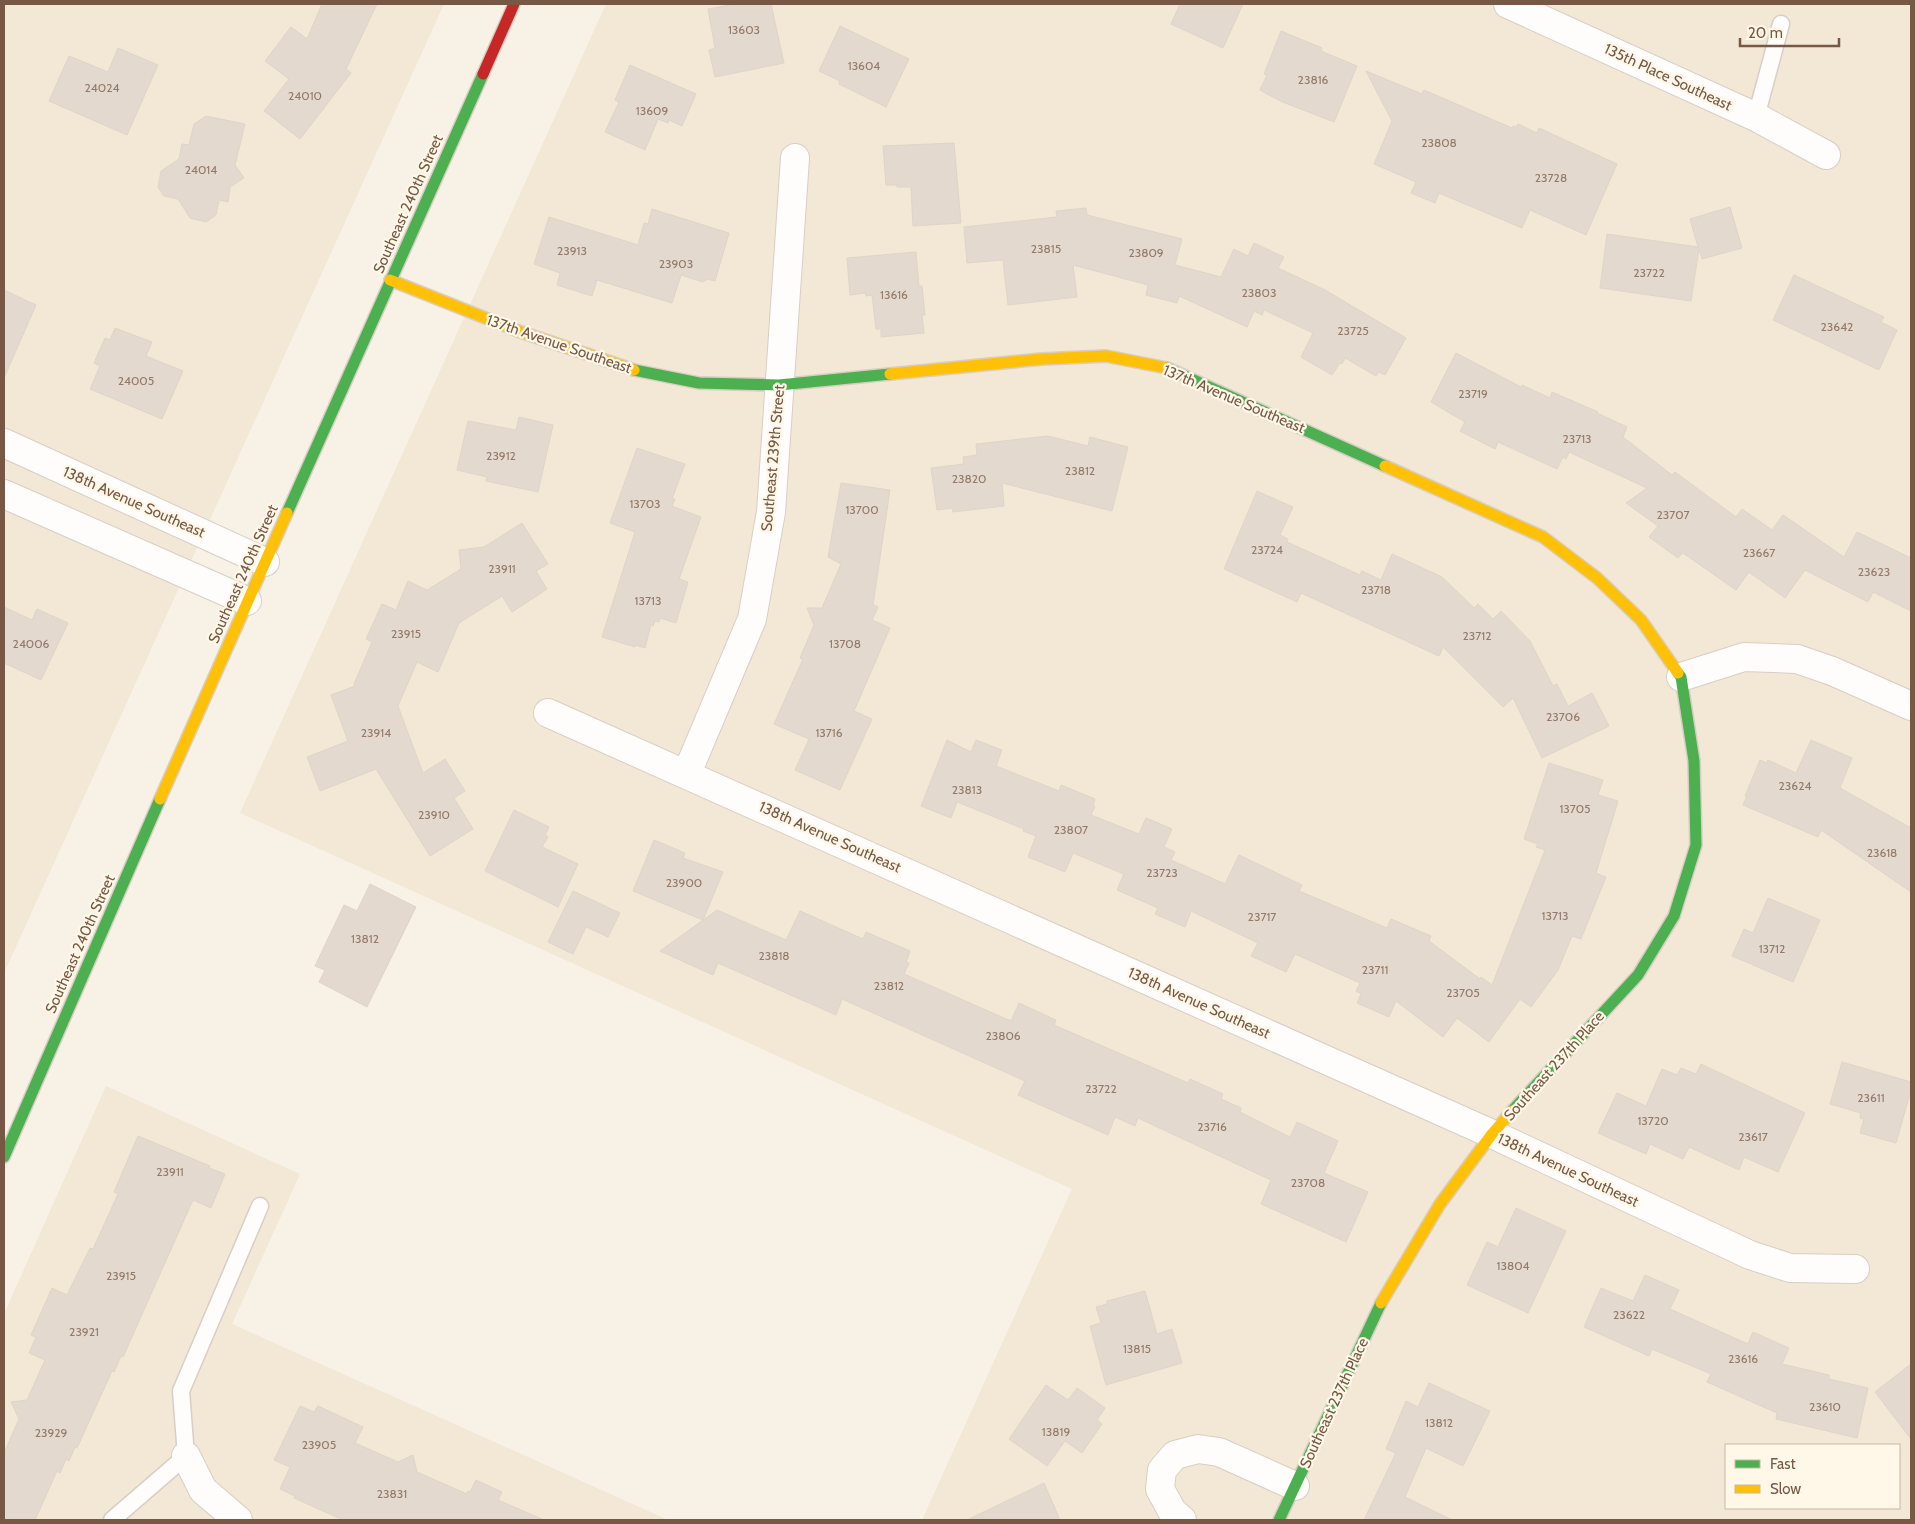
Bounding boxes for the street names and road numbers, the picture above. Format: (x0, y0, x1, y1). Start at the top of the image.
street label: 135th Place Southeast (1601, 39, 1735, 115)
street label: Southeast 240th Street (369, 132, 447, 276)
street label: 137th Avenue Southeast (484, 311, 634, 377)
street label: 137th Avenue Southeast (1160, 361, 1308, 437)
street label: Southeast 239th Street (758, 384, 788, 532)
street label: 138th Avenue Southeast (60, 463, 208, 541)
street label: Southeast 240th Street (204, 502, 282, 646)
street label: 138th Avenue Southeast (756, 798, 904, 876)
street label: Southeast 240th Street (41, 872, 119, 1016)
street label: 138th Avenue Southeast (1125, 964, 1273, 1042)
street label: Southeast 237th Place (1500, 1007, 1608, 1125)
street label: 138th Avenue Southeast (1495, 1129, 1641, 1211)
street label: Southeast 237th Place (1296, 1335, 1372, 1471)

